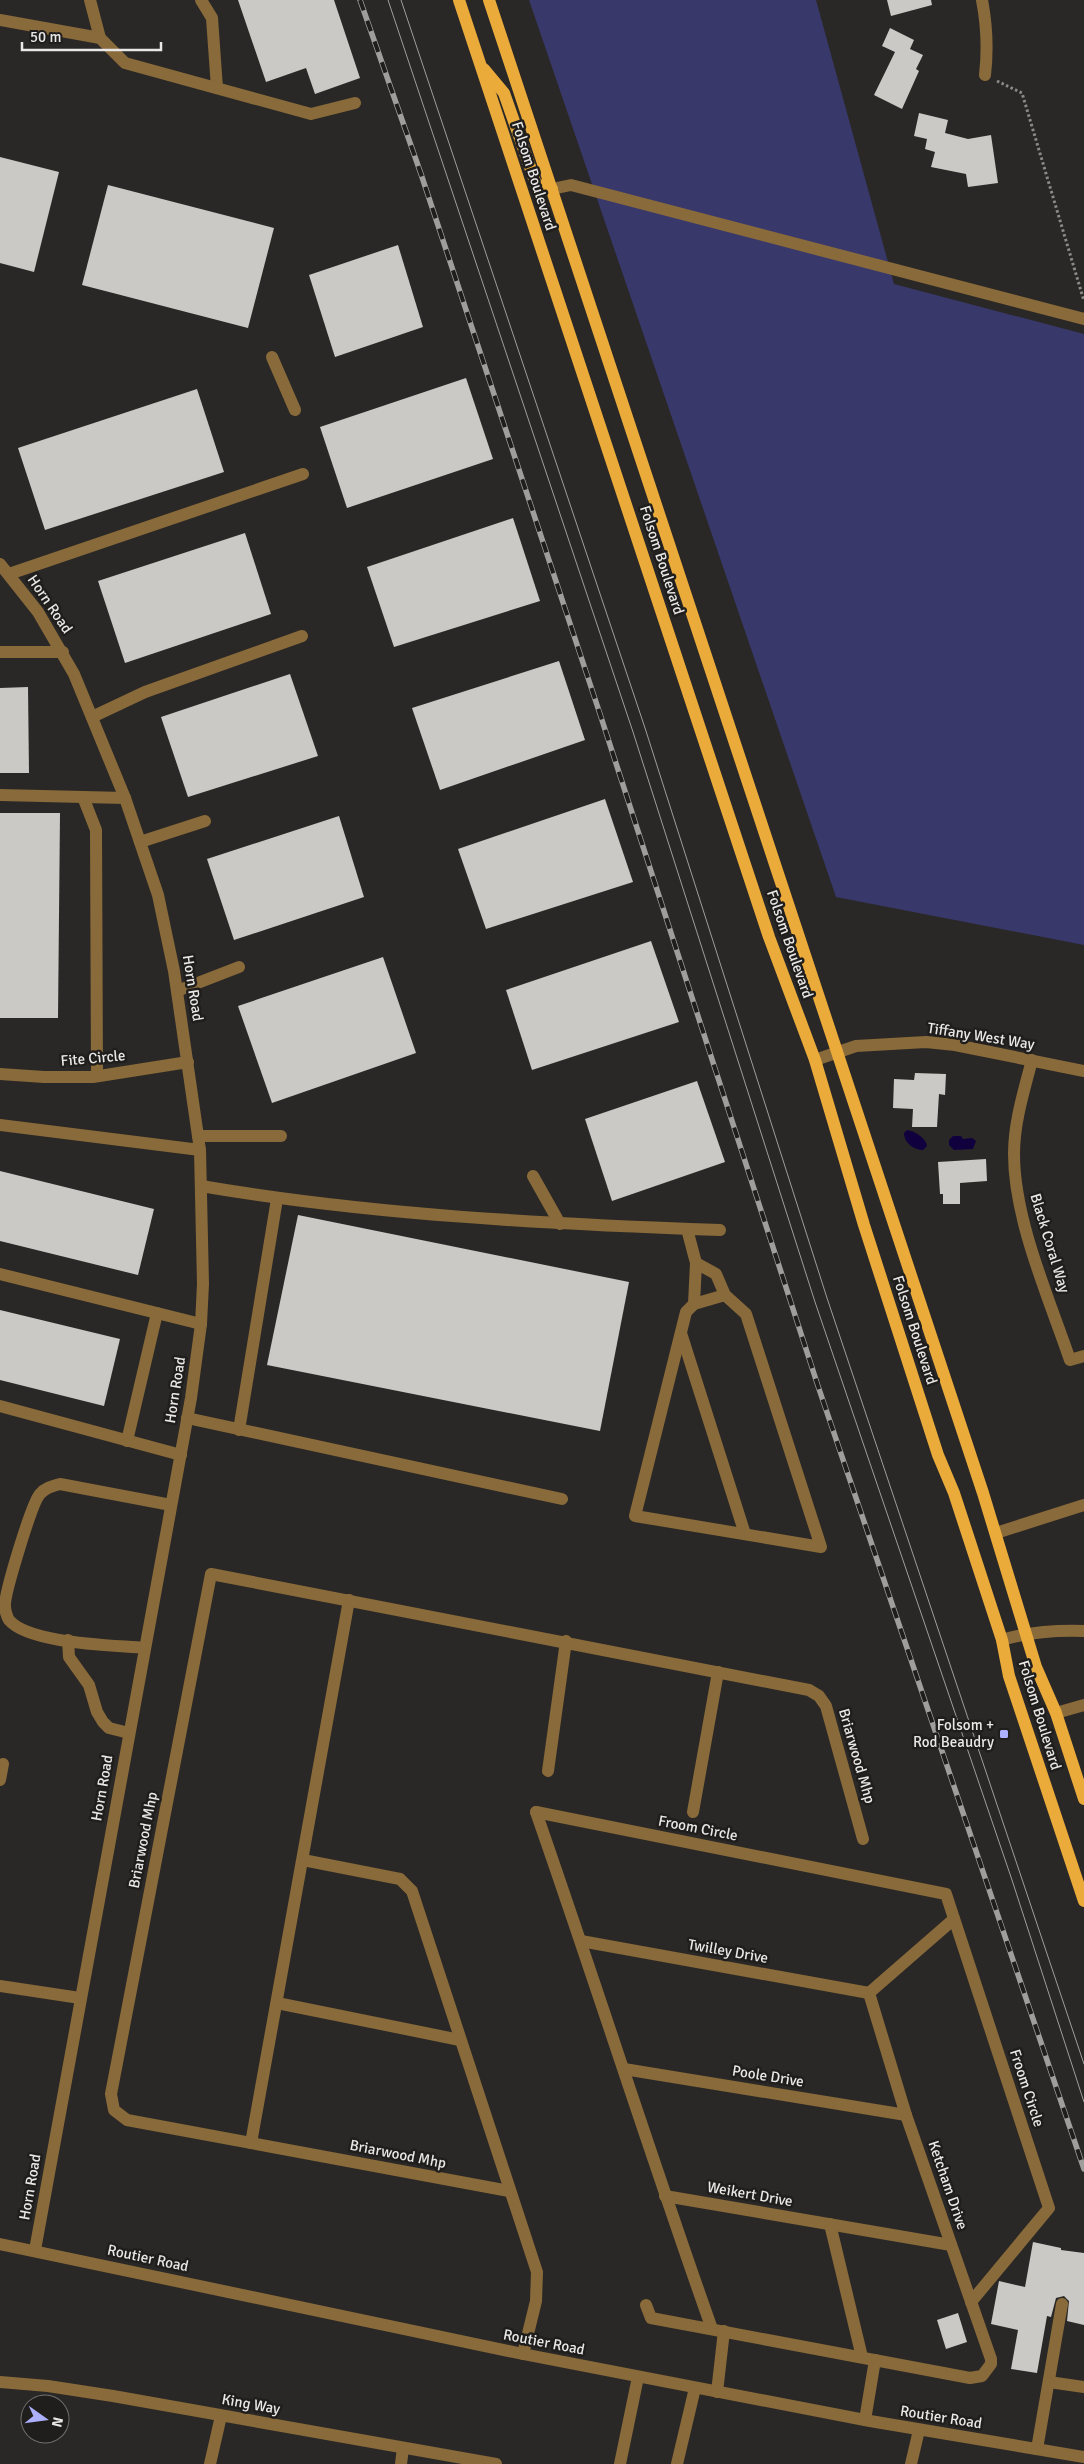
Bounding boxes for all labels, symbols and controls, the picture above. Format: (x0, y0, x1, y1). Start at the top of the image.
scale bar (22, 20, 161, 52)
text: 50 m (30, 28, 61, 46)
street label: Folsom Boulevard (508, 119, 560, 233)
street label: Folsom Boulevard (636, 503, 688, 617)
street label: Horn Road (24, 571, 76, 637)
street label: Folsom Boulevard (763, 887, 817, 1001)
street label: Horn Road (179, 953, 207, 1023)
street label: Tiffany West Way (926, 1019, 1036, 1053)
street label: Fite Circle (60, 1046, 126, 1070)
street label: Black Coral Way (1026, 1191, 1074, 1295)
street label: Folsom Boulevard (889, 1273, 941, 1387)
street label: Horn Road (161, 1355, 189, 1425)
street label: Folsom Boulevard (1015, 1658, 1065, 1772)
street label: Briarwood Mhp (835, 1706, 879, 1806)
place label: Folsom + Rod Beaudry (913, 1716, 994, 1751)
marker: Folsom + Rod Beaudry (998, 1728, 1010, 1740)
street label: Horn Road (87, 1753, 117, 1823)
street label: Briarwood Mhp (125, 1790, 161, 1890)
street label: Froom Circle (657, 1811, 739, 1845)
street label: Twilley Drive (686, 1935, 770, 1967)
street label: Froom Circle (1006, 2047, 1048, 2129)
street label: Poole Drive (731, 2061, 805, 2091)
street label: Briarwood Mhp (348, 2136, 448, 2172)
street label: Ketcham Drive (924, 2138, 972, 2232)
street label: Horn Road (15, 2152, 45, 2222)
street label: Weikert Drive (706, 2178, 794, 2210)
street label: Routier Road (106, 2241, 190, 2275)
street label: Routier Road (502, 2325, 586, 2359)
street label: King Way (220, 2390, 282, 2418)
north arrow (20, 2394, 70, 2444)
street label: Routier Road (899, 2402, 983, 2432)
text: N (48, 2415, 67, 2429)

